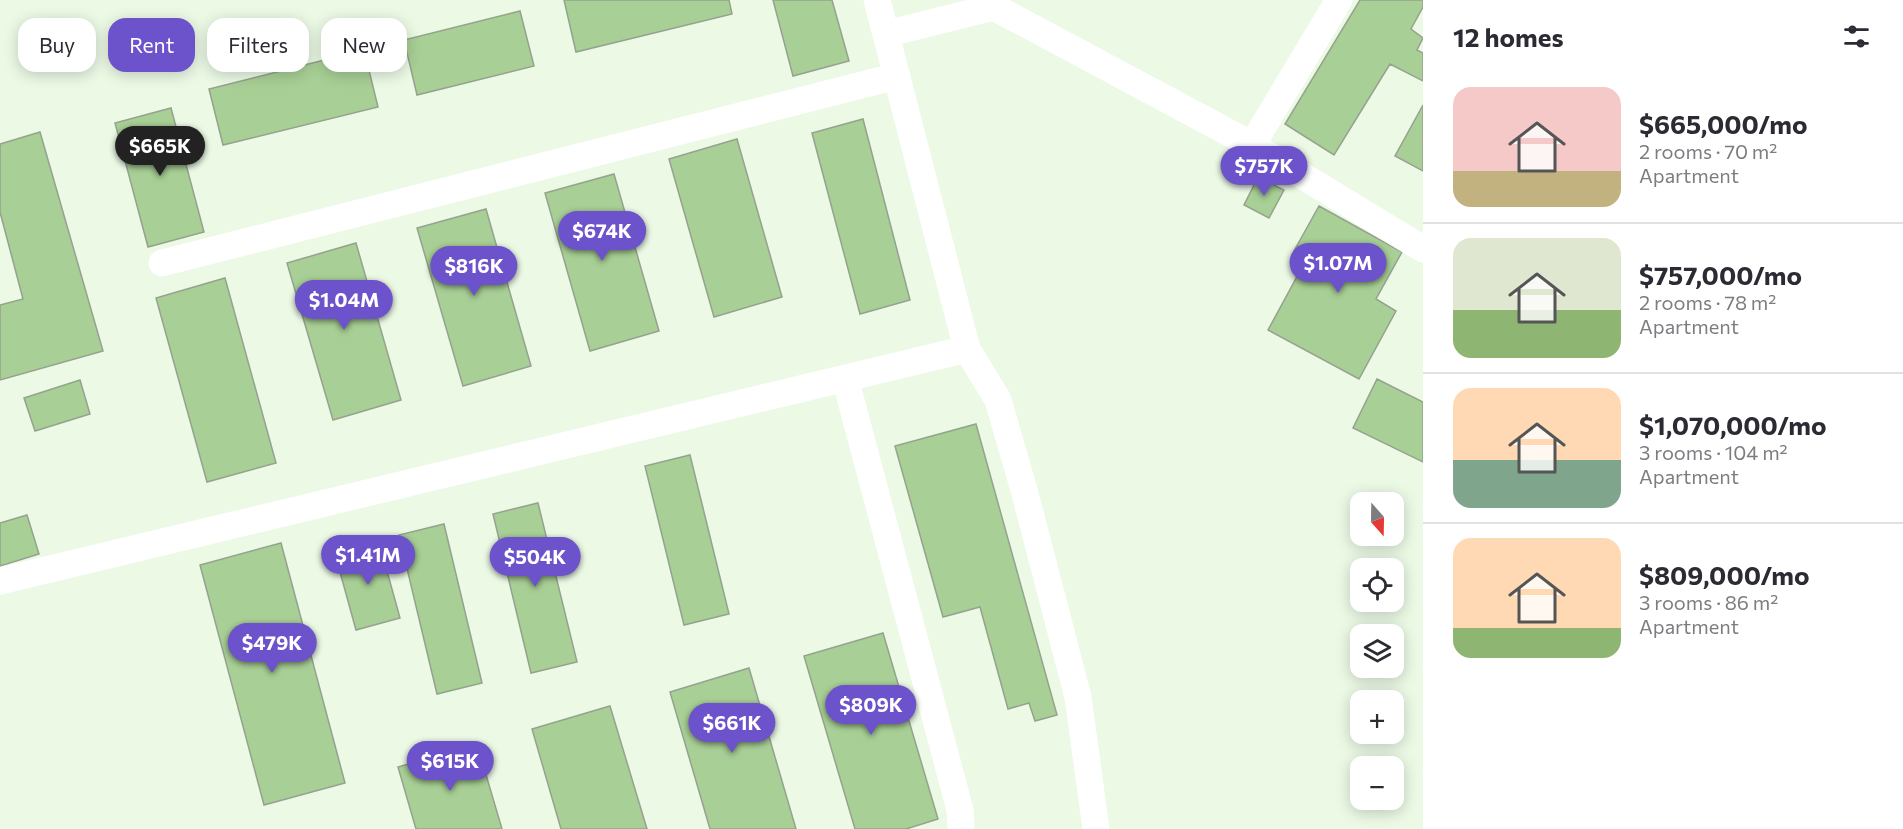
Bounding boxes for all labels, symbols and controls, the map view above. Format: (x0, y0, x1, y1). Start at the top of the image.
chip: Buy (18, 18, 96, 72)
chip: Rent (108, 18, 195, 72)
chip: Filters (207, 18, 309, 72)
chip: New (321, 18, 407, 72)
icon: filters (1840, 20, 1873, 53)
text: 12 homes (1453, 21, 1564, 52)
text: $665,000/mo (1639, 108, 1807, 139)
icon: home (1501, 111, 1573, 183)
pin: $665K (118, 126, 202, 177)
text: $665K (129, 133, 191, 157)
text: 2 rooms · 70 m² (1639, 139, 1777, 163)
pin: $757K (1222, 146, 1306, 197)
text: $757K (1235, 153, 1293, 177)
text: Apartment (1639, 163, 1739, 187)
pin: $674K (560, 211, 644, 262)
text: $674K (572, 218, 632, 242)
pin: $1.07M (1289, 243, 1387, 294)
pin: $816K (432, 246, 516, 297)
text: $1.07M (1304, 250, 1372, 274)
text: $816K (444, 253, 504, 277)
text: $757,000/mo (1639, 259, 1802, 290)
icon: home (1501, 262, 1573, 334)
pin: $1.04M (295, 280, 393, 331)
text: $1.04M (309, 287, 379, 311)
text: 2 rooms · 78 m² (1639, 290, 1776, 314)
text: Apartment (1639, 314, 1739, 338)
text: $1,070,000/mo (1639, 409, 1827, 440)
icon: home (1501, 412, 1573, 484)
text: 3 rooms · 104 m² (1639, 440, 1788, 464)
text: Apartment (1639, 464, 1739, 488)
north arrow (1350, 492, 1404, 546)
map controls (1350, 492, 1404, 810)
pin: $1.41M (319, 535, 417, 586)
pin: $504K (493, 537, 577, 588)
text: $1.41M (335, 542, 401, 566)
text: $504K (504, 544, 566, 568)
button: locate (1350, 558, 1404, 612)
text: $809,000/mo (1639, 559, 1810, 590)
icon: home (1501, 562, 1573, 634)
text: 3 rooms · 86 m² (1639, 590, 1778, 614)
text: Apartment (1639, 614, 1739, 638)
pin: $479K (230, 623, 314, 674)
button: layers (1350, 624, 1404, 678)
text: $479K (242, 630, 302, 654)
pin: $809K (829, 685, 913, 736)
button: + (1350, 690, 1404, 744)
text: $809K (839, 692, 903, 716)
pin: $661K (690, 703, 774, 754)
text: $661K (702, 710, 762, 734)
pin: $615K (408, 741, 492, 792)
text: $615K (421, 748, 479, 772)
button: − (1350, 756, 1404, 810)

